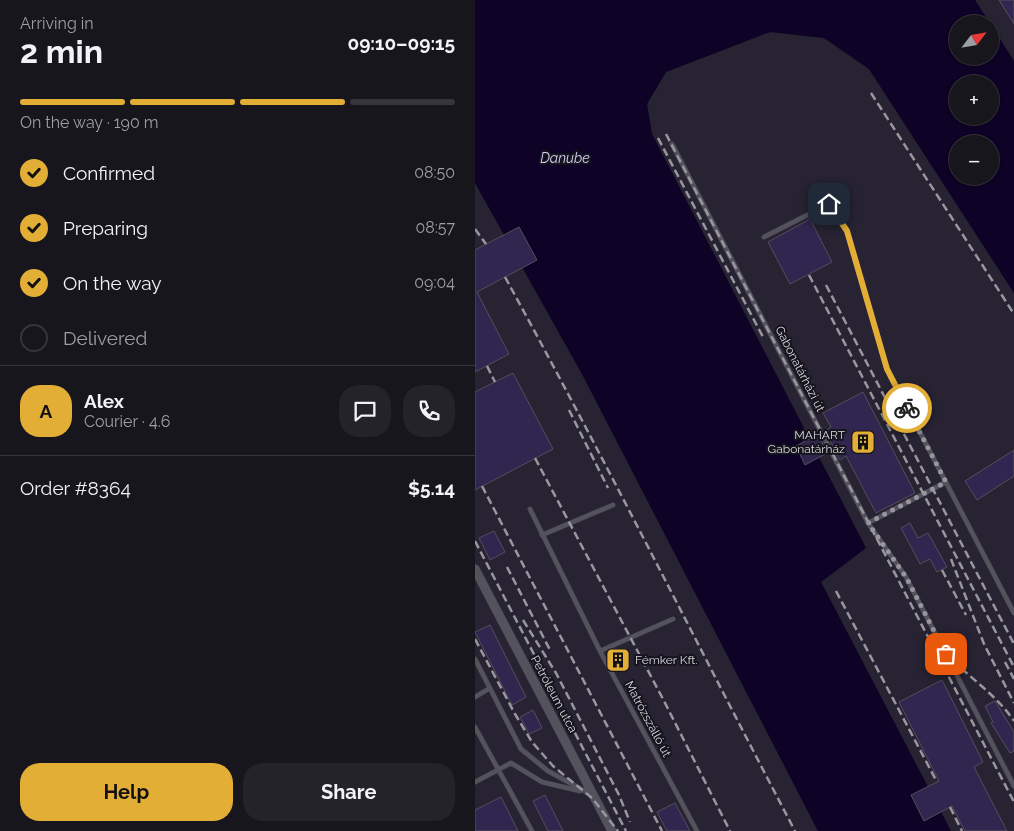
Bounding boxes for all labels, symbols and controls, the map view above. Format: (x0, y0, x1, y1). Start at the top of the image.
text: Arriving in (20, 14, 94, 33)
north arrow (949, 15, 999, 65)
map controls (949, 15, 999, 185)
text: 09:10–09:15 (347, 32, 455, 54)
text: 2 min (20, 33, 103, 70)
button: + (949, 75, 999, 125)
text: On the way · 190 m (20, 113, 159, 132)
button: − (949, 135, 999, 185)
water label: Danube (540, 150, 590, 166)
icon: check (20, 159, 48, 187)
text: Confirmed (63, 162, 155, 184)
text: 08:50 (414, 163, 455, 182)
pin (808, 183, 850, 225)
icon: home (815, 190, 843, 218)
icon: check (20, 214, 48, 242)
text: Preparing (63, 217, 148, 239)
text: 08:57 (415, 218, 455, 237)
icon: check (20, 269, 48, 297)
text: On the way (63, 272, 162, 294)
text: 09:04 (414, 273, 455, 292)
street label: Gabonatárházi út (772, 324, 828, 414)
text: Delivered (63, 327, 147, 349)
courier (882, 383, 932, 433)
button: chat (339, 385, 391, 437)
button: phone (403, 385, 455, 437)
text: Alex (84, 390, 124, 412)
icon: bike (893, 394, 921, 422)
text: A (40, 400, 52, 422)
text: Courier · 4.6 (84, 412, 170, 431)
place label: MAHART Gabonatárház (768, 428, 846, 456)
building icon: MAHART Gabonatárház (850, 429, 876, 455)
text: Order #8364 (20, 477, 131, 499)
text: $5.14 (408, 477, 455, 499)
pin (925, 633, 967, 675)
icon: bag (932, 640, 960, 668)
building icon: Fémker Kft. (605, 647, 631, 673)
street label: Petróleum utca (528, 653, 580, 735)
place label: Fémker Kft. (635, 653, 698, 667)
street label: Matrózszálló út (622, 679, 674, 759)
button: Help (20, 763, 233, 821)
button: Share (243, 763, 455, 821)

